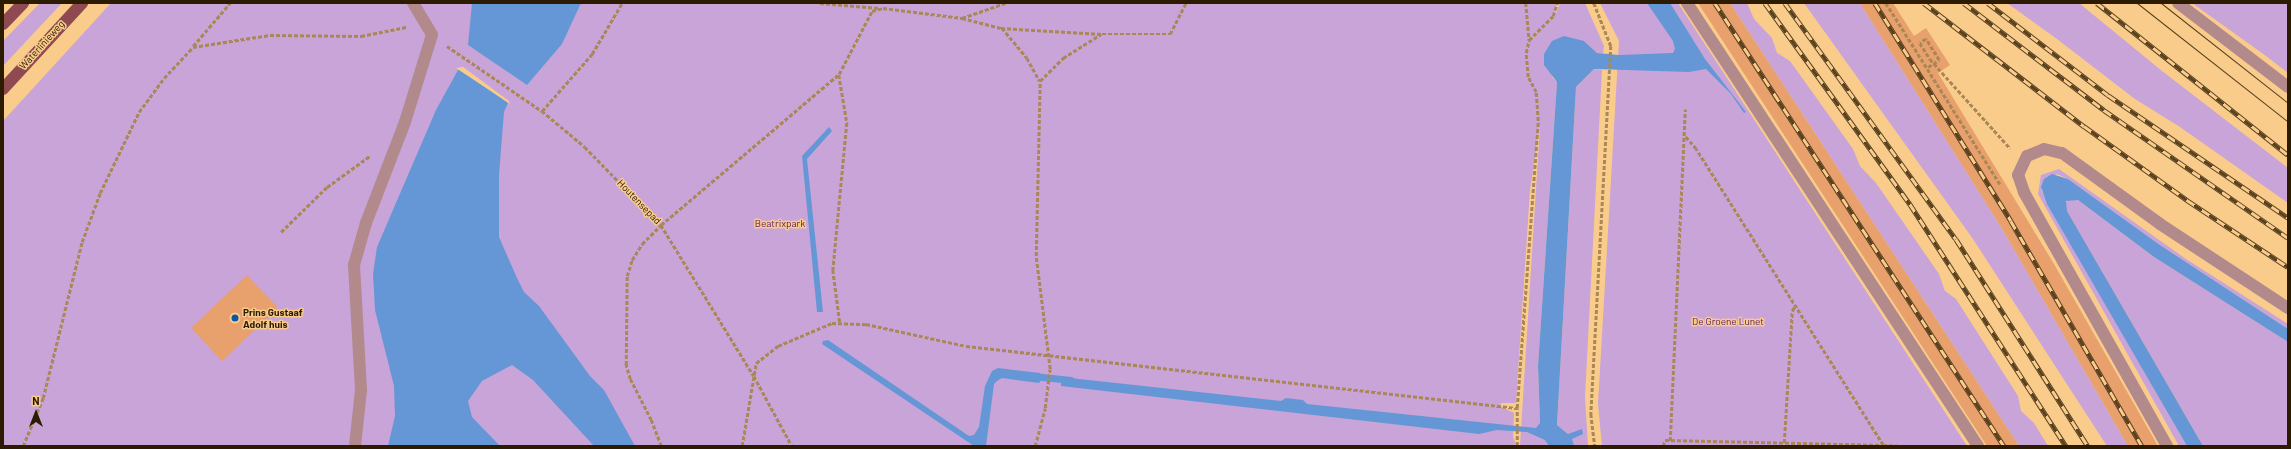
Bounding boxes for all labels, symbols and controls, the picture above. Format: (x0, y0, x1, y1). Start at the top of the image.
street label: Waterlinieweg (17, 18, 67, 72)
street label: Houtensepad (615, 177, 663, 227)
park label: Beatrixpark (755, 218, 805, 230)
place label: Prins Gustaaf Adolf huis (243, 306, 303, 330)
marker: Prins Gustaaf Adolf huis (230, 313, 240, 323)
park label: De Groene Lunet (1692, 316, 1764, 328)
north arrow (16, 393, 56, 433)
text: N (32, 394, 40, 407)

